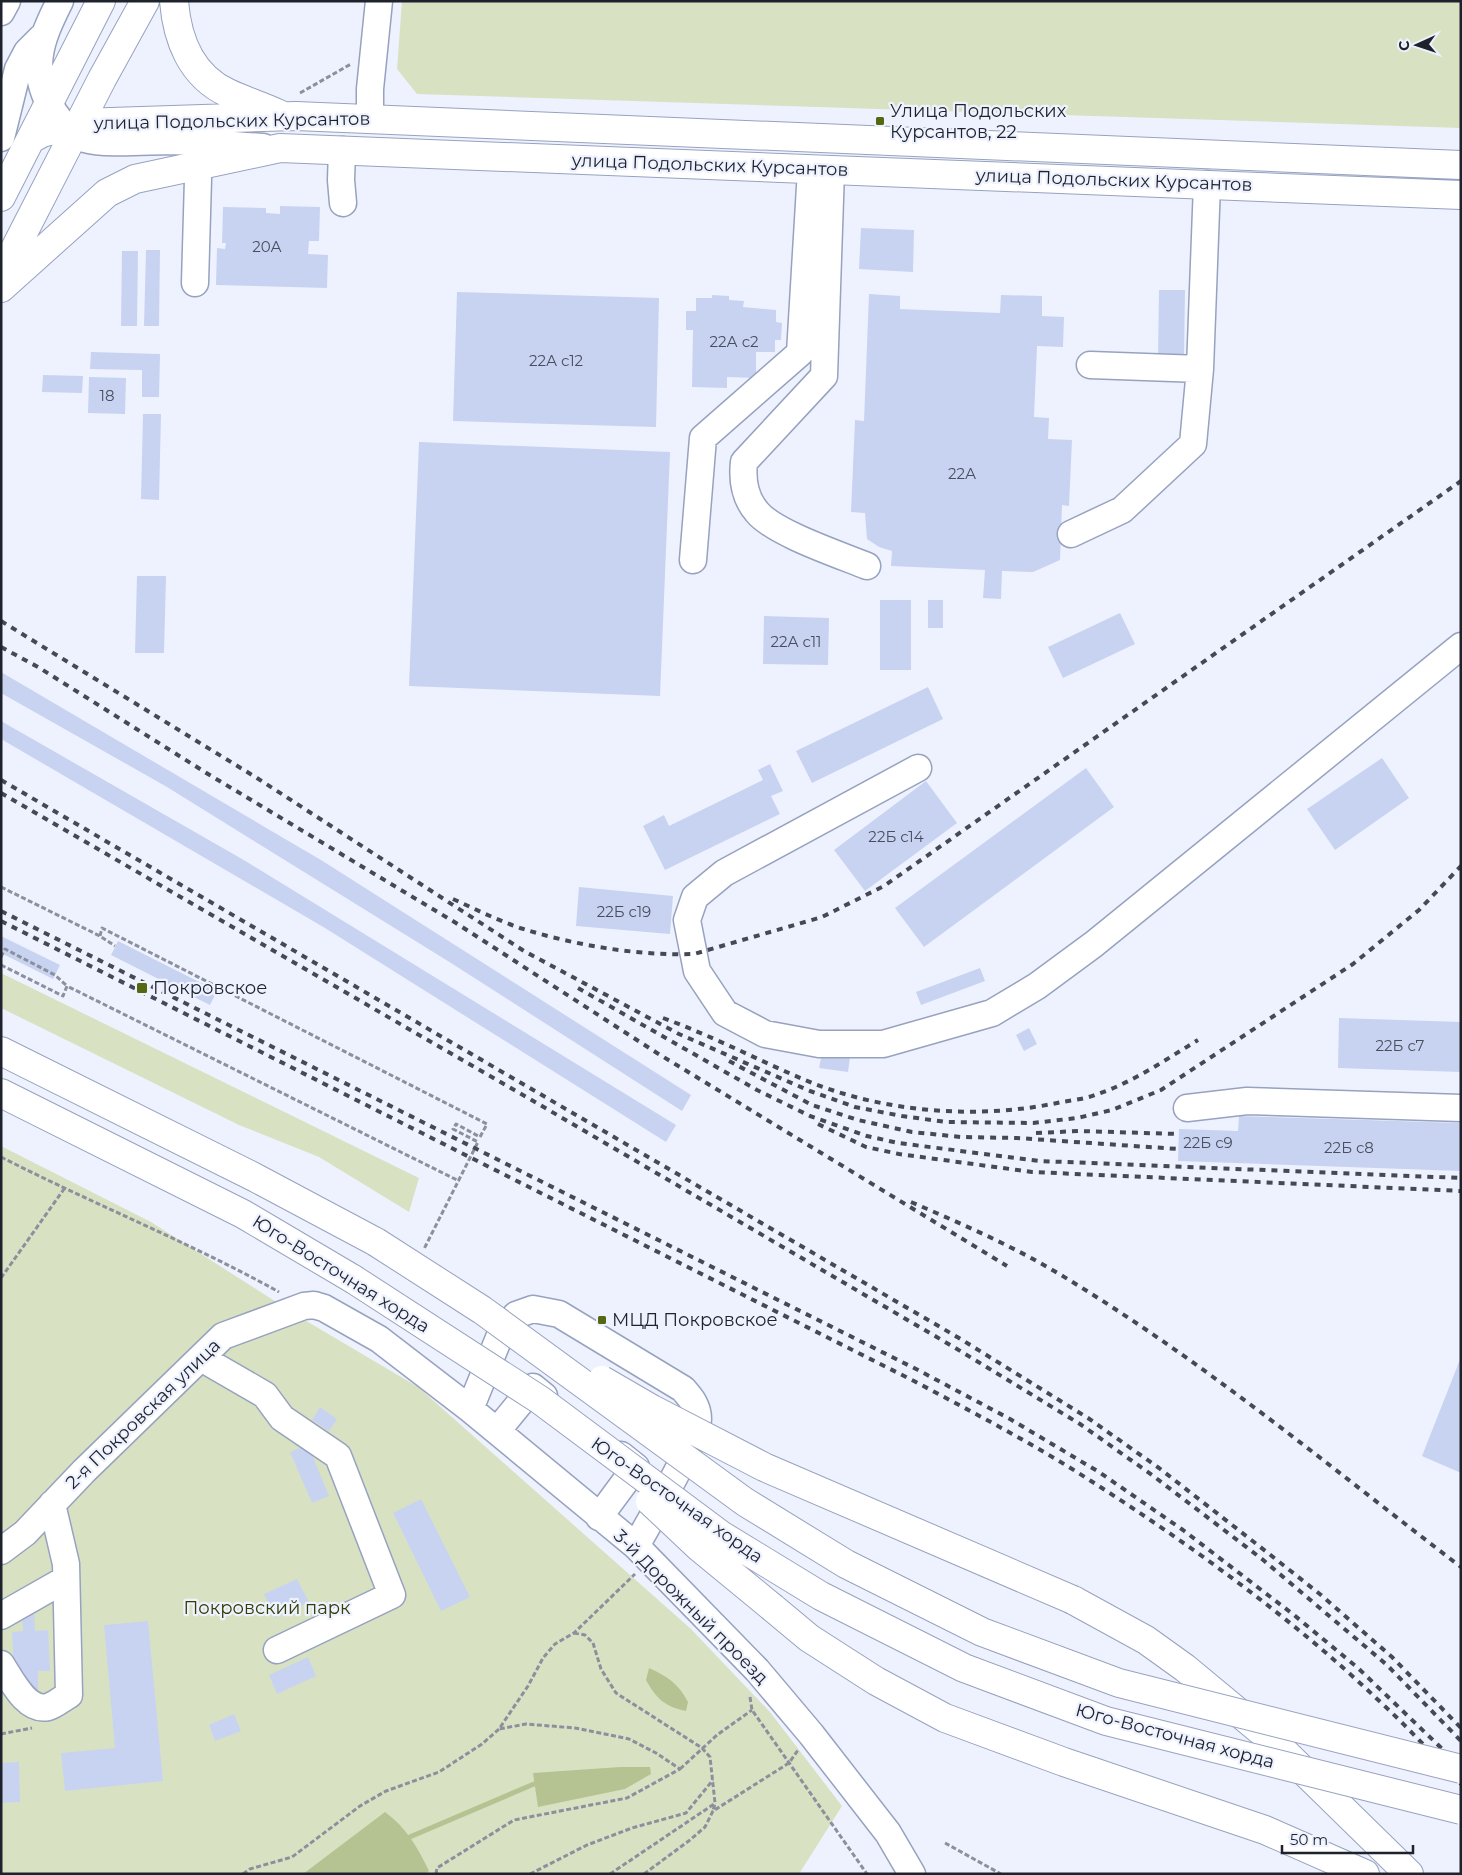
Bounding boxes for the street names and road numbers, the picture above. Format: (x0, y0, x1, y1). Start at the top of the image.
street label: улица Подольских Курсантов (92, 108, 371, 134)
street label: улица Подольских Курсантов (570, 149, 849, 181)
street label: улица Подольских Курсантов (974, 164, 1253, 196)
street label: Юго-Восточная хорда (248, 1210, 434, 1338)
street label: 2-я Покровская улица (61, 1334, 225, 1494)
street label: Юго-Восточная хорда (587, 1432, 767, 1568)
street label: 3-й Дорожный проезд (609, 1525, 773, 1689)
street label: Юго-Восточная хорда (1073, 1699, 1277, 1773)

